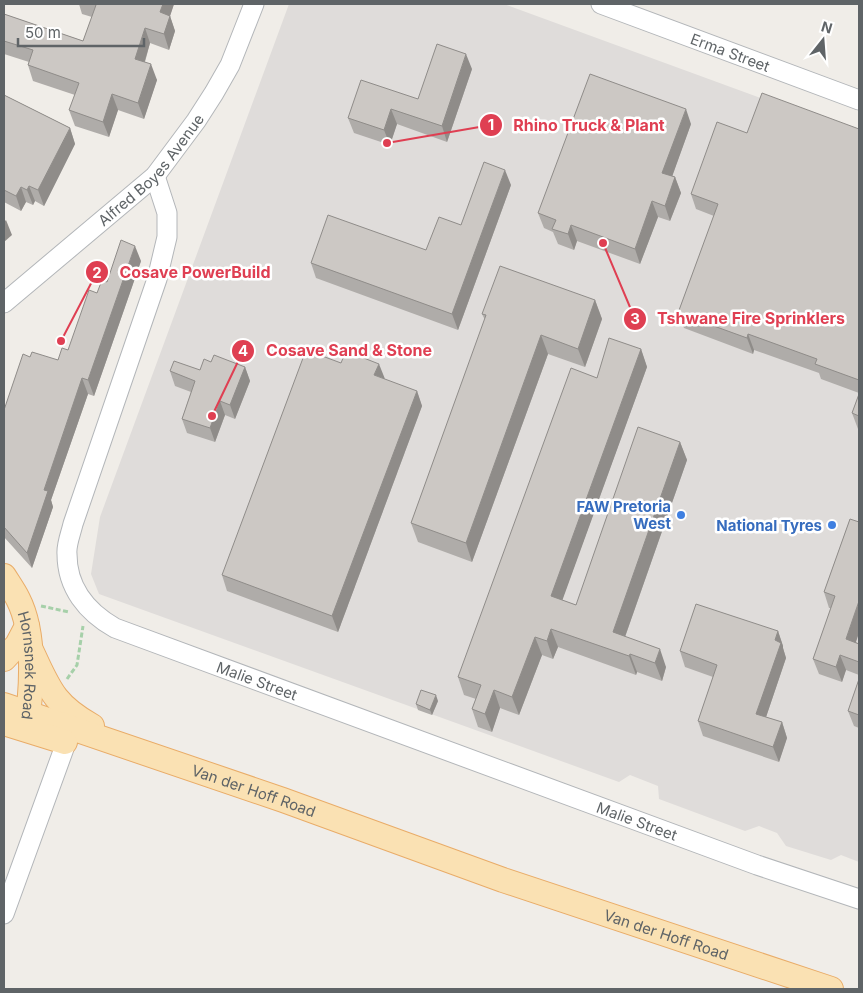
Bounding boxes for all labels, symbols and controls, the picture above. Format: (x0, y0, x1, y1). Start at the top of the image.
scale bar (18, 15, 144, 47)
north arrow (798, 15, 848, 65)
text: N (819, 17, 835, 37)
text: 50 m (25, 23, 61, 42)
street label: Erma Street (688, 29, 773, 76)
callout: Rhino Truck & Plant (478, 109, 674, 140)
street label: Alfred Boyes Avenue (94, 110, 208, 230)
text: 1 (488, 115, 494, 134)
text: Rhino Truck & Plant (513, 115, 665, 135)
callout: Cosave PowerBuild (84, 257, 280, 288)
text: Cosave PowerBuild (119, 262, 271, 282)
text: 2 (92, 263, 102, 282)
callout: Tshwane Fire Sprinklers (622, 303, 855, 334)
text: Tshwane Fire Sprinklers (657, 308, 845, 328)
text: 3 (630, 309, 640, 328)
callout: Cosave Sand & Stone (231, 335, 442, 366)
text: Cosave Sand & Stone (266, 340, 432, 360)
text: 4 (238, 341, 248, 360)
place label: FAW Pretoria West (576, 497, 671, 533)
marker: FAW Pretoria West (675, 509, 687, 521)
place label: National Tyres (716, 516, 822, 535)
marker: National Tyres (826, 519, 838, 531)
street label: Hornsnek Road (14, 609, 41, 721)
street label: Malie Street (214, 657, 300, 704)
street label: Van der Hoff Road (189, 760, 318, 821)
street label: Malie Street (594, 797, 680, 844)
street label: Van der Hoff Road (602, 905, 731, 964)

